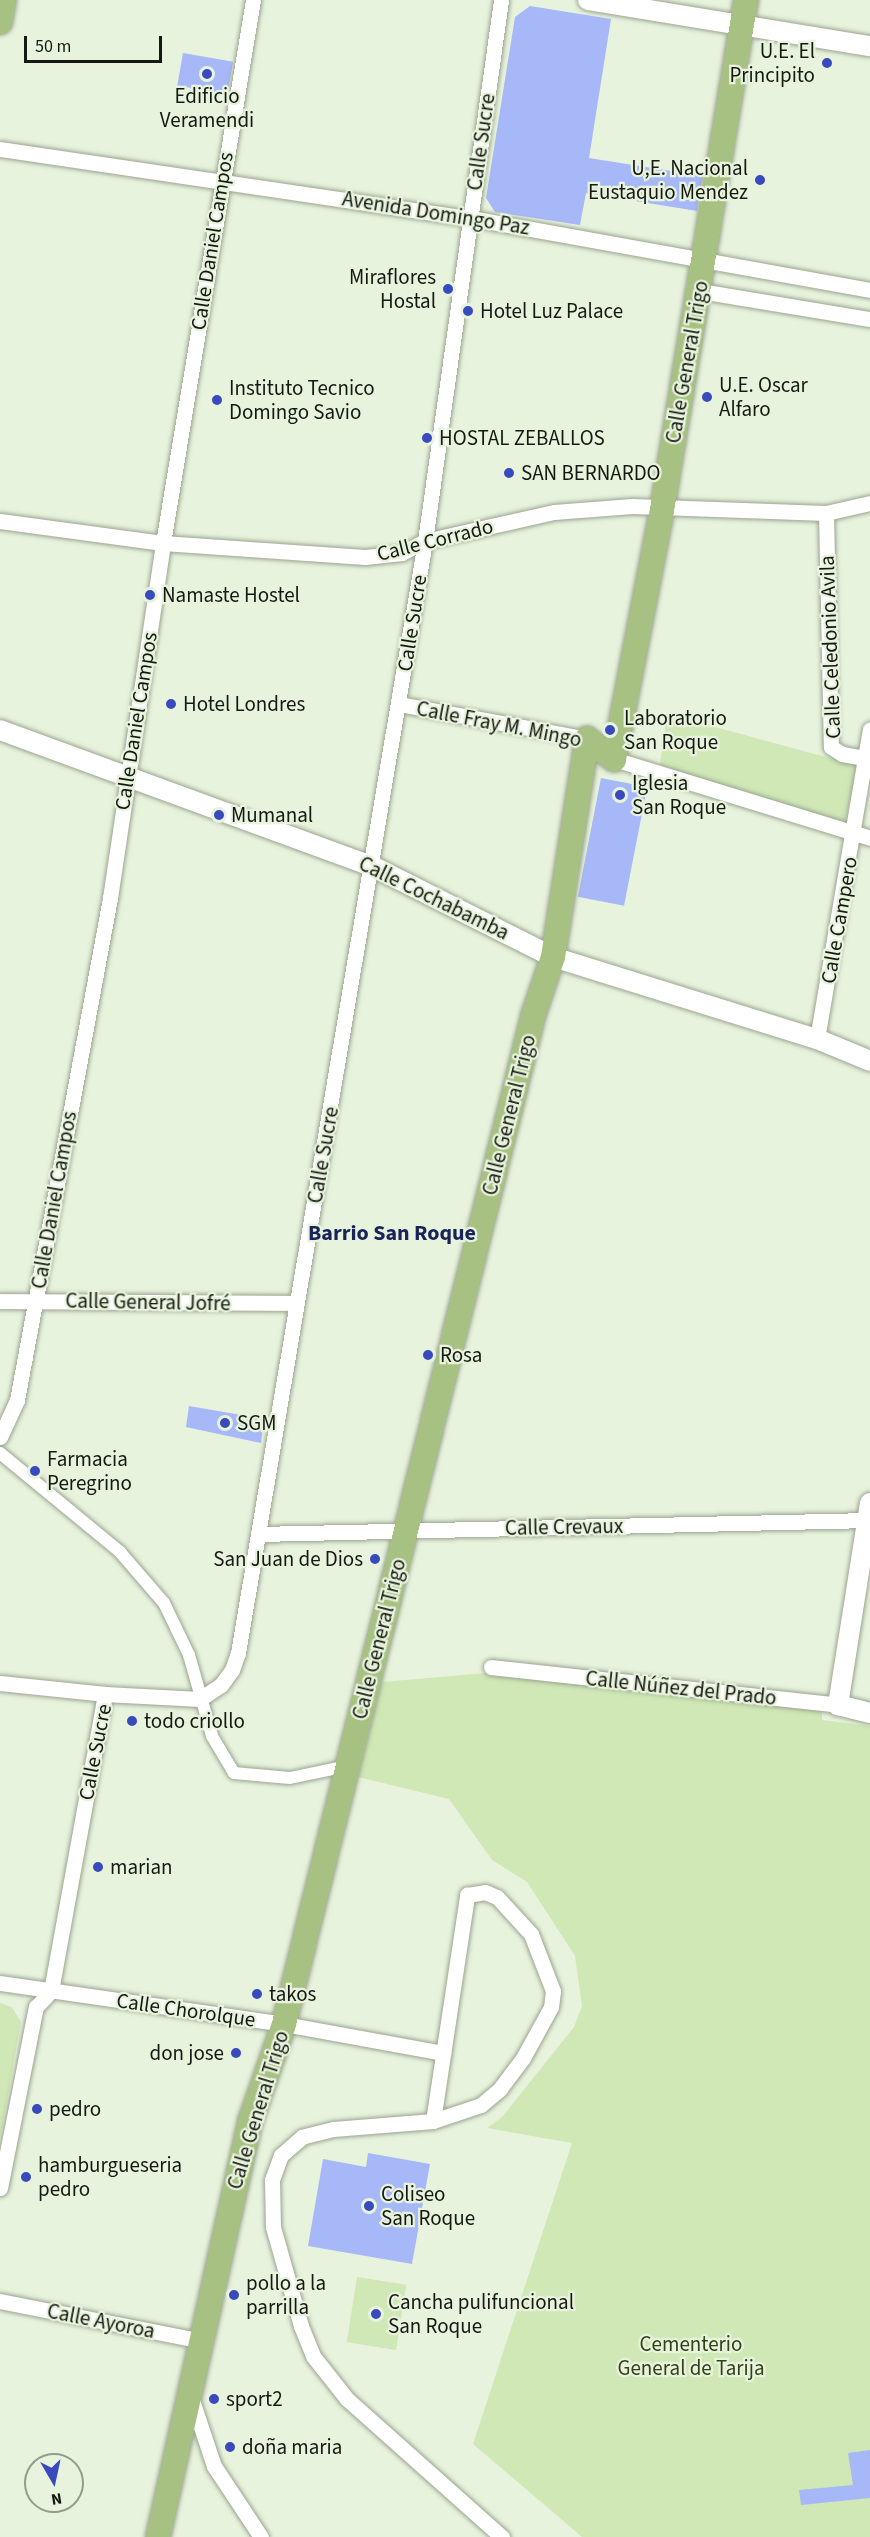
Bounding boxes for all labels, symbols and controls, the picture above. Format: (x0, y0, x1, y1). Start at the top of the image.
scale bar (27, 24, 165, 62)
text: 50 m (35, 34, 71, 59)
place label: U.E. El Principito (729, 38, 815, 88)
marker: U.E. El Principito (820, 56, 834, 70)
marker: Edificio Veramendi (200, 67, 214, 81)
place label: Edificio Veramendi (160, 83, 254, 133)
street label: Calle Sucre (462, 92, 500, 192)
street label: Calle Daniel Campos (185, 150, 239, 332)
place label: U,E. Nacional Eustaquio Mendez (588, 155, 748, 205)
marker: U,E. Nacional Eustaquio Mendez (753, 173, 767, 187)
street label: Avenida Domingo Paz (341, 186, 531, 240)
place label: Miraflores Hostal (349, 264, 436, 314)
street label: Calle General Trigo (660, 279, 714, 445)
marker: Miraflores Hostal (441, 282, 455, 296)
place label: Hotel Luz Palace (480, 298, 623, 324)
marker: Hotel Luz Palace (461, 304, 475, 318)
place label: U.E. Oscar Alfaro (719, 372, 808, 422)
place label: Instituto Tecnico Domingo Savio (229, 375, 375, 425)
marker: U.E. Oscar Alfaro (700, 390, 714, 404)
marker: Instituto Tecnico Domingo Savio (210, 393, 224, 407)
place label: HOSTAL ZEBALLOS (439, 425, 605, 451)
marker: HOSTAL ZEBALLOS (420, 431, 434, 445)
place label: SAN BERNARDO (521, 460, 661, 486)
marker: SAN BERNARDO (502, 466, 516, 480)
street label: Calle Corrado (374, 513, 496, 567)
street label: Calle Celedonio Avila (814, 555, 846, 739)
street label: Calle Sucre (392, 573, 432, 673)
place label: Namaste Hostel (162, 582, 300, 608)
marker: Namaste Hostel (143, 588, 157, 602)
street label: Calle Daniel Campos (109, 630, 163, 812)
place label: Hotel Londres (183, 691, 305, 717)
street label: Calle Fray M. Mingo (414, 696, 584, 752)
marker: Hotel Londres (164, 697, 178, 711)
place label: Laboratorio San Roque (624, 705, 727, 755)
marker: Laboratorio San Roque (601, 721, 619, 739)
place label: Iglesia San Roque (632, 770, 726, 820)
marker: Iglesia San Roque (613, 788, 627, 802)
place label: Mumanal (231, 802, 313, 828)
marker: Mumanal (212, 808, 226, 822)
street label: Calle Cochabamba (355, 851, 513, 945)
street label: Calle Campero (815, 855, 863, 985)
street label: Calle General Trigo (477, 1032, 541, 1198)
street label: Calle Sucre (302, 1105, 344, 1205)
street label: Calle Daniel Campos (26, 1109, 82, 1291)
district label: Barrio San Roque (308, 1221, 476, 1247)
street label: Calle General Jofré (65, 1288, 231, 1316)
place label: Rosa (440, 1342, 482, 1368)
marker: Rosa (421, 1348, 435, 1362)
place label: SGM (237, 1410, 276, 1436)
marker: SGM (218, 1416, 232, 1430)
place label: Farmacia Peregrino (47, 1446, 132, 1496)
marker: Farmacia Peregrino (28, 1464, 42, 1478)
street label: Calle Crevaux (505, 1513, 623, 1541)
place label: San Juan de Dios (213, 1546, 363, 1572)
marker: San Juan de Dios (368, 1552, 382, 1566)
street label: Calle General Trigo (347, 1556, 411, 1722)
street label: Calle Núñez del Prado (584, 1665, 778, 1711)
street label: Calle Sucre (73, 1702, 117, 1802)
place label: todo criollo (144, 1708, 245, 1734)
marker: todo criollo (125, 1714, 139, 1728)
place label: marian (110, 1854, 173, 1880)
marker: marian (91, 1860, 105, 1874)
place label: takos (269, 1981, 316, 2007)
marker: takos (250, 1987, 264, 2001)
street label: Calle Chorolque (115, 1988, 257, 2032)
street label: Calle General Trigo (222, 2028, 294, 2192)
place label: don jose (150, 2040, 224, 2066)
marker: don jose (229, 2046, 243, 2060)
place label: pedro (49, 2096, 101, 2122)
marker: pedro (30, 2102, 44, 2116)
place label: hamburgueseria pedro (38, 2152, 182, 2202)
marker: hamburgueseria pedro (19, 2170, 33, 2184)
place label: Coliseo San Roque (381, 2181, 475, 2231)
marker: Coliseo San Roque (362, 2199, 376, 2213)
place label: pollo a la parrilla (246, 2270, 326, 2320)
marker: pollo a la parrilla (227, 2288, 241, 2302)
place label: Cancha pulifuncional San Roque (388, 2289, 574, 2339)
street label: Calle Ayoroa (45, 2298, 157, 2344)
marker: Cancha pulifuncional San Roque (369, 2307, 383, 2321)
park label: Cementerio General de Tarija (617, 2331, 765, 2381)
place label: sport2 (226, 2386, 283, 2412)
marker: sport2 (207, 2392, 221, 2406)
place label: doña maria (242, 2434, 342, 2460)
marker: doña maria (223, 2440, 237, 2454)
north arrow (24, 2453, 84, 2513)
text: N (50, 2487, 63, 2510)

